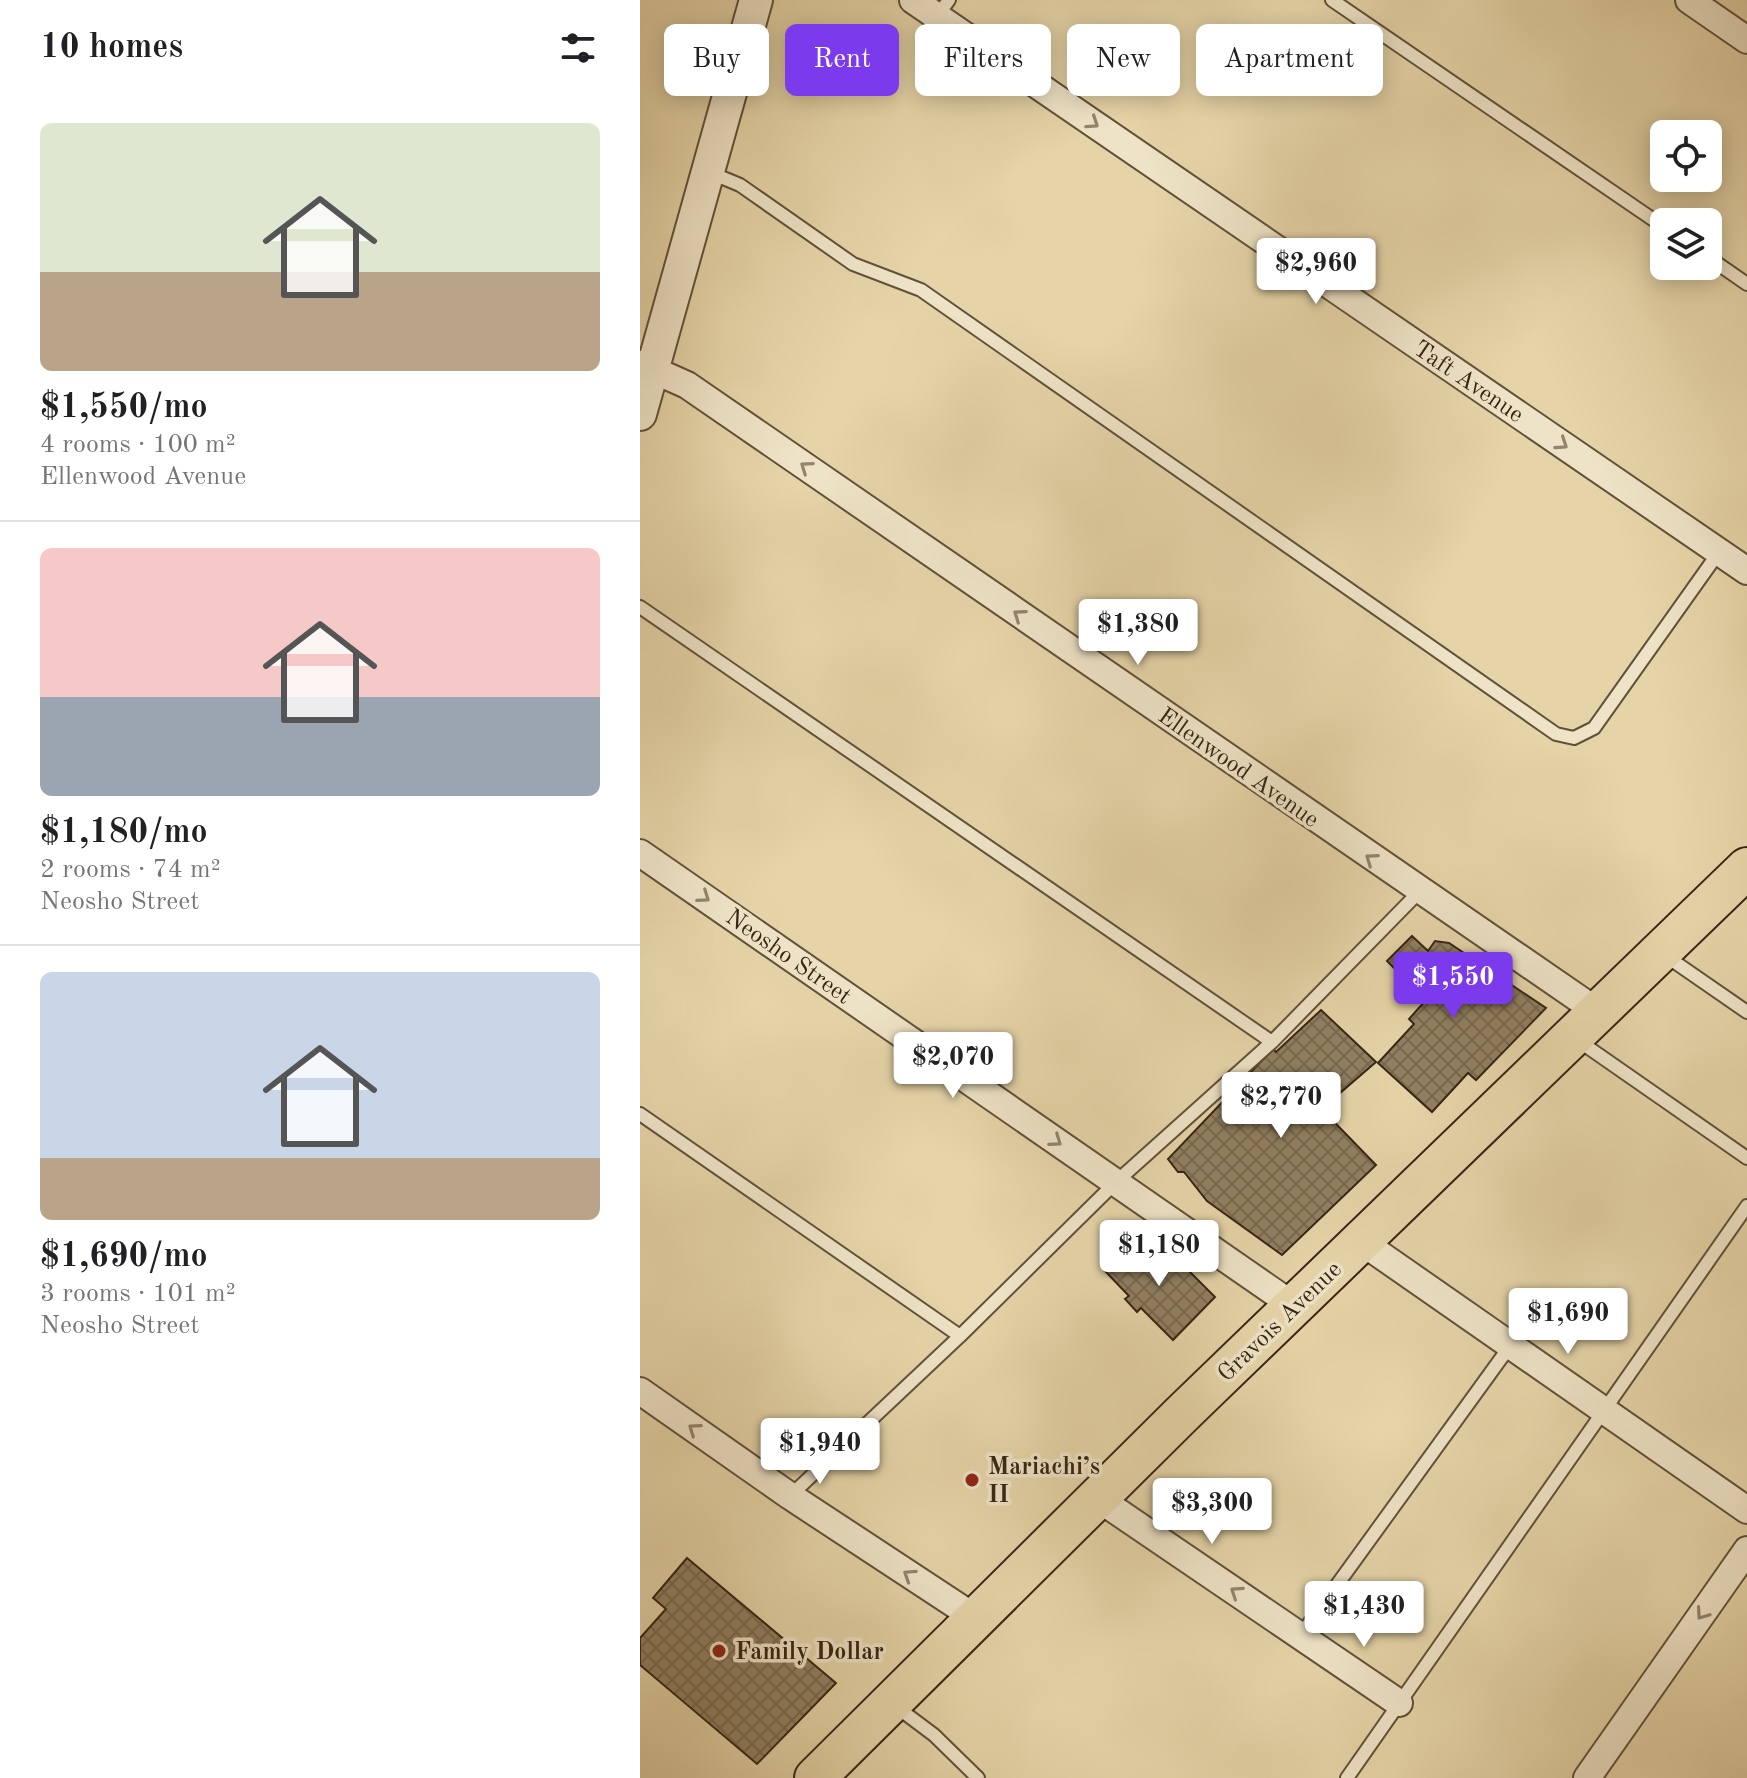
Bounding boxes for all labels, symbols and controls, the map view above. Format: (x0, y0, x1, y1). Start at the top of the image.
chip: Buy (664, 24, 769, 96)
chip: Rent (785, 24, 899, 96)
chip: Filters (915, 24, 1051, 96)
chip: New (1067, 24, 1180, 96)
chip: Apartment (1196, 24, 1383, 96)
icon: filters (556, 26, 600, 70)
text: 10 homes (40, 31, 183, 65)
one-way arrow (1085, 113, 1099, 128)
map controls (1650, 120, 1722, 280)
button: locate (1650, 120, 1722, 192)
icon: home (248, 175, 392, 319)
button: layers (1650, 208, 1722, 280)
pin: $2,960 (1251, 238, 1381, 306)
text: $2,960 (1275, 251, 1357, 277)
street label: Taft Avenue (1409, 337, 1527, 428)
text: $1,550/mo (40, 391, 208, 425)
text: 4 rooms · 100 m² (40, 432, 236, 458)
one-way arrow (1553, 434, 1567, 449)
one-way arrow (800, 462, 814, 477)
text: Ellenwood Avenue (40, 464, 246, 490)
pin: $1,380 (1073, 599, 1203, 667)
icon: home (248, 600, 392, 744)
one-way arrow (1014, 610, 1028, 625)
text: $1,380 (1097, 612, 1179, 638)
street label: Ellenwood Avenue (1153, 704, 1323, 833)
text: $1,180/mo (40, 816, 208, 850)
one-way arrow (1366, 854, 1380, 869)
text: 2 rooms · 74 m² (40, 857, 221, 883)
one-way arrow (696, 887, 710, 902)
text: Neosho Street (40, 889, 199, 915)
street label: Neosho Street (721, 906, 855, 1010)
pin: $1,550 (1388, 952, 1518, 1020)
text: $1,550 (1412, 965, 1494, 991)
icon: home (248, 1024, 392, 1168)
pin: $2,070 (888, 1032, 1018, 1100)
text: $2,070 (912, 1045, 994, 1071)
pin: $2,770 (1216, 1072, 1346, 1140)
text: $2,770 (1240, 1085, 1322, 1111)
one-way arrow (1048, 1131, 1062, 1146)
pin: $1,180 (1094, 1220, 1224, 1288)
text: $1,180 (1118, 1233, 1200, 1259)
text: $1,690/mo (40, 1240, 208, 1274)
street label: Gravois Avenue (1214, 1258, 1347, 1387)
text: 3 rooms · 101 m² (40, 1281, 236, 1307)
pin: $1,690 (1503, 1288, 1633, 1356)
text: $1,690 (1527, 1301, 1609, 1327)
text: Neosho Street (40, 1313, 199, 1339)
pin: $1,940 (755, 1418, 885, 1486)
one-way arrow (688, 1424, 702, 1439)
text: $1,940 (779, 1431, 861, 1457)
place label: Mariachi’s II (988, 1456, 1100, 1508)
marker: Mariachi’s II (963, 1471, 981, 1489)
pin: $3,300 (1147, 1478, 1277, 1546)
text: $3,300 (1171, 1491, 1253, 1517)
one-way arrow (903, 1569, 918, 1584)
pin: $1,430 (1299, 1581, 1429, 1649)
one-way arrow (1230, 1587, 1244, 1602)
text: $1,430 (1323, 1594, 1405, 1620)
one-way arrow (1697, 1605, 1712, 1619)
place label: Family Dollar (735, 1641, 884, 1665)
marker: Family Dollar (710, 1642, 728, 1660)

